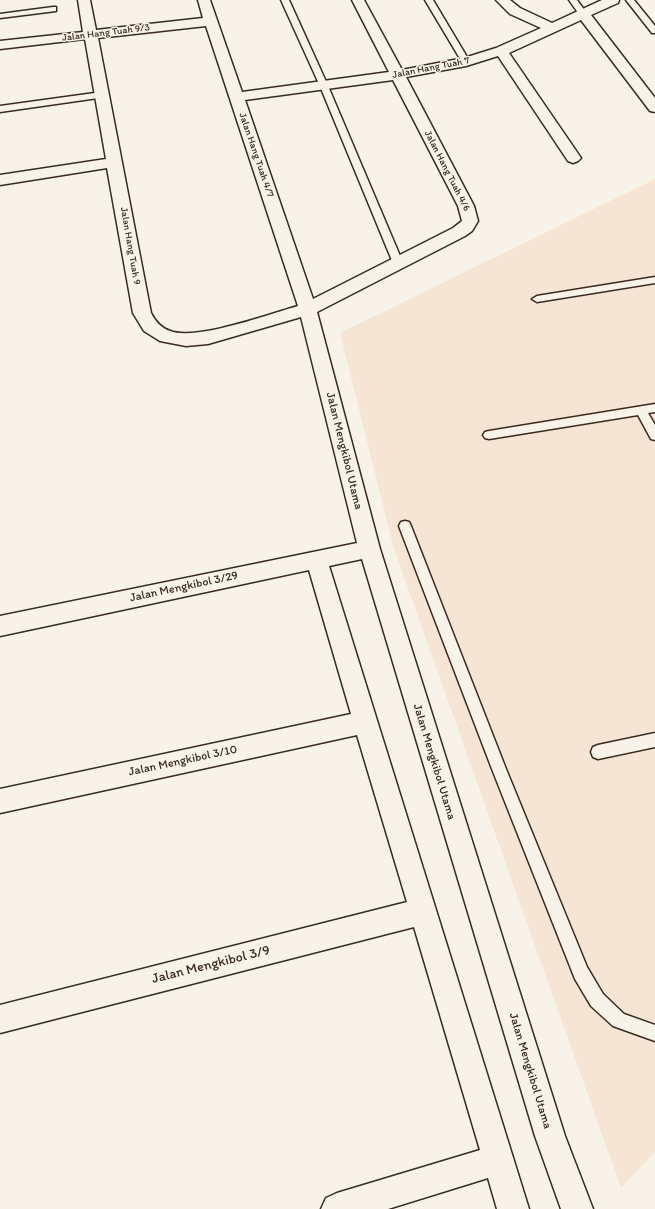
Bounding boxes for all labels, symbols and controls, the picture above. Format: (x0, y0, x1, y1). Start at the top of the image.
street label: Jalan Hang Tuah 9/3 (62, 22, 150, 44)
street label: Jalan Hang Tuah 7 (391, 55, 471, 81)
street label: Jalan Hang Tuah 4/7 (236, 111, 276, 199)
street label: Jalan Hang Tuah 4/6 (421, 129, 473, 213)
street label: Jalan Hang Tuah 9 (117, 206, 143, 286)
street label: Jalan Mengkibol Utama (322, 391, 366, 511)
street label: Jalan Mengkibol 3/29 (129, 569, 239, 605)
street label: Jalan Mengkibol Utama (410, 702, 458, 822)
street label: Jalan Mengkibol 3/10 (127, 742, 239, 780)
street label: Jalan Mengkibol 3/9 (150, 942, 272, 988)
street label: Jalan Mengkibol Utama (506, 1011, 554, 1131)

